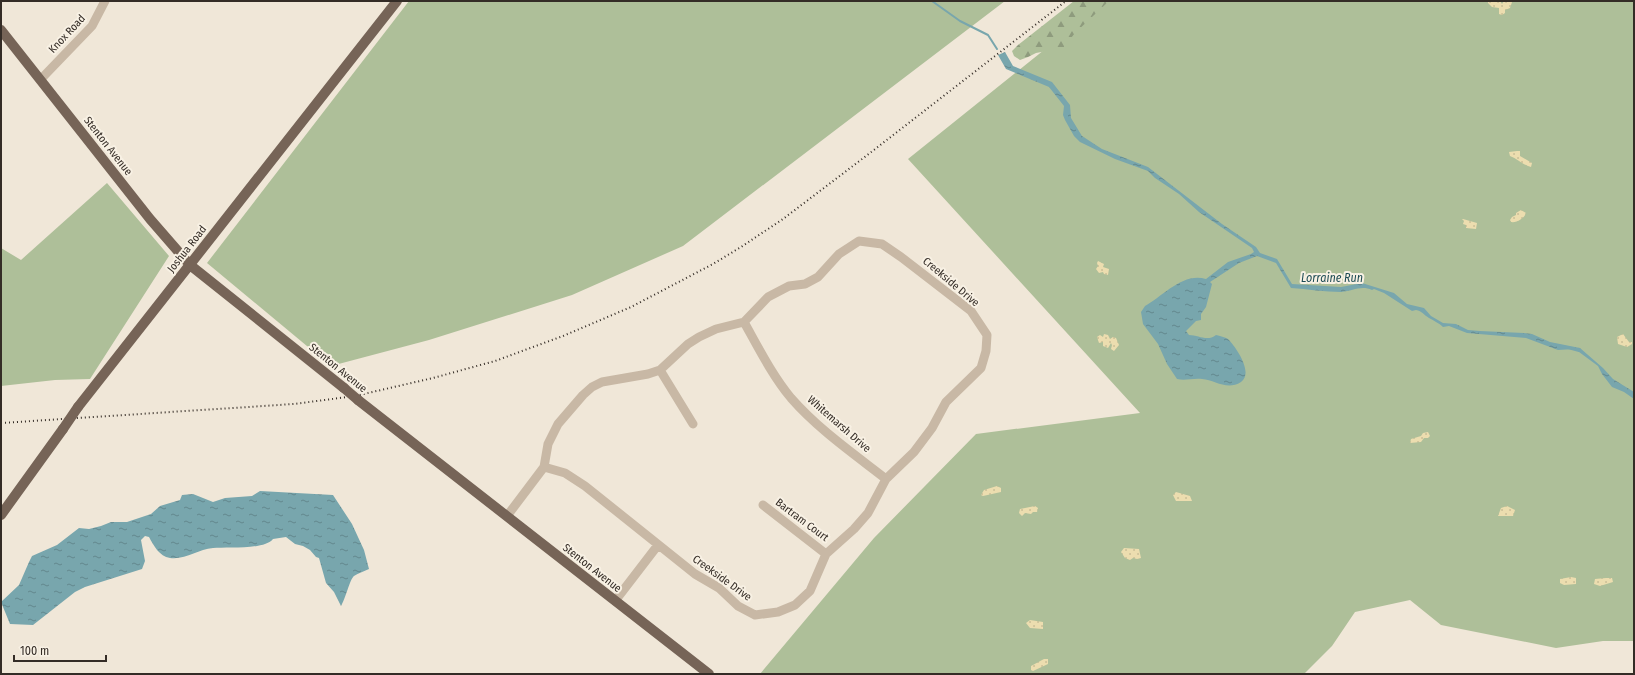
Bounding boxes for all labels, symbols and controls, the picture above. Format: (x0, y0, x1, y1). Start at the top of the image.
street label: Knox Road (46, 12, 88, 56)
street label: Stenton Avenue (81, 114, 135, 178)
street label: Joshua Road (165, 223, 209, 275)
street label: Creekside Drive (920, 255, 982, 309)
water label: Lorraine Run (1301, 271, 1363, 285)
street label: Stenton Avenue (306, 341, 370, 395)
street label: Whitemarsh Drive (805, 393, 873, 455)
street label: Bartram Court (773, 496, 831, 544)
street label: Stenton Avenue (560, 541, 624, 595)
street label: Creekside Drive (690, 552, 754, 604)
scale bar (14, 637, 106, 663)
text: 100 m (20, 644, 49, 658)

